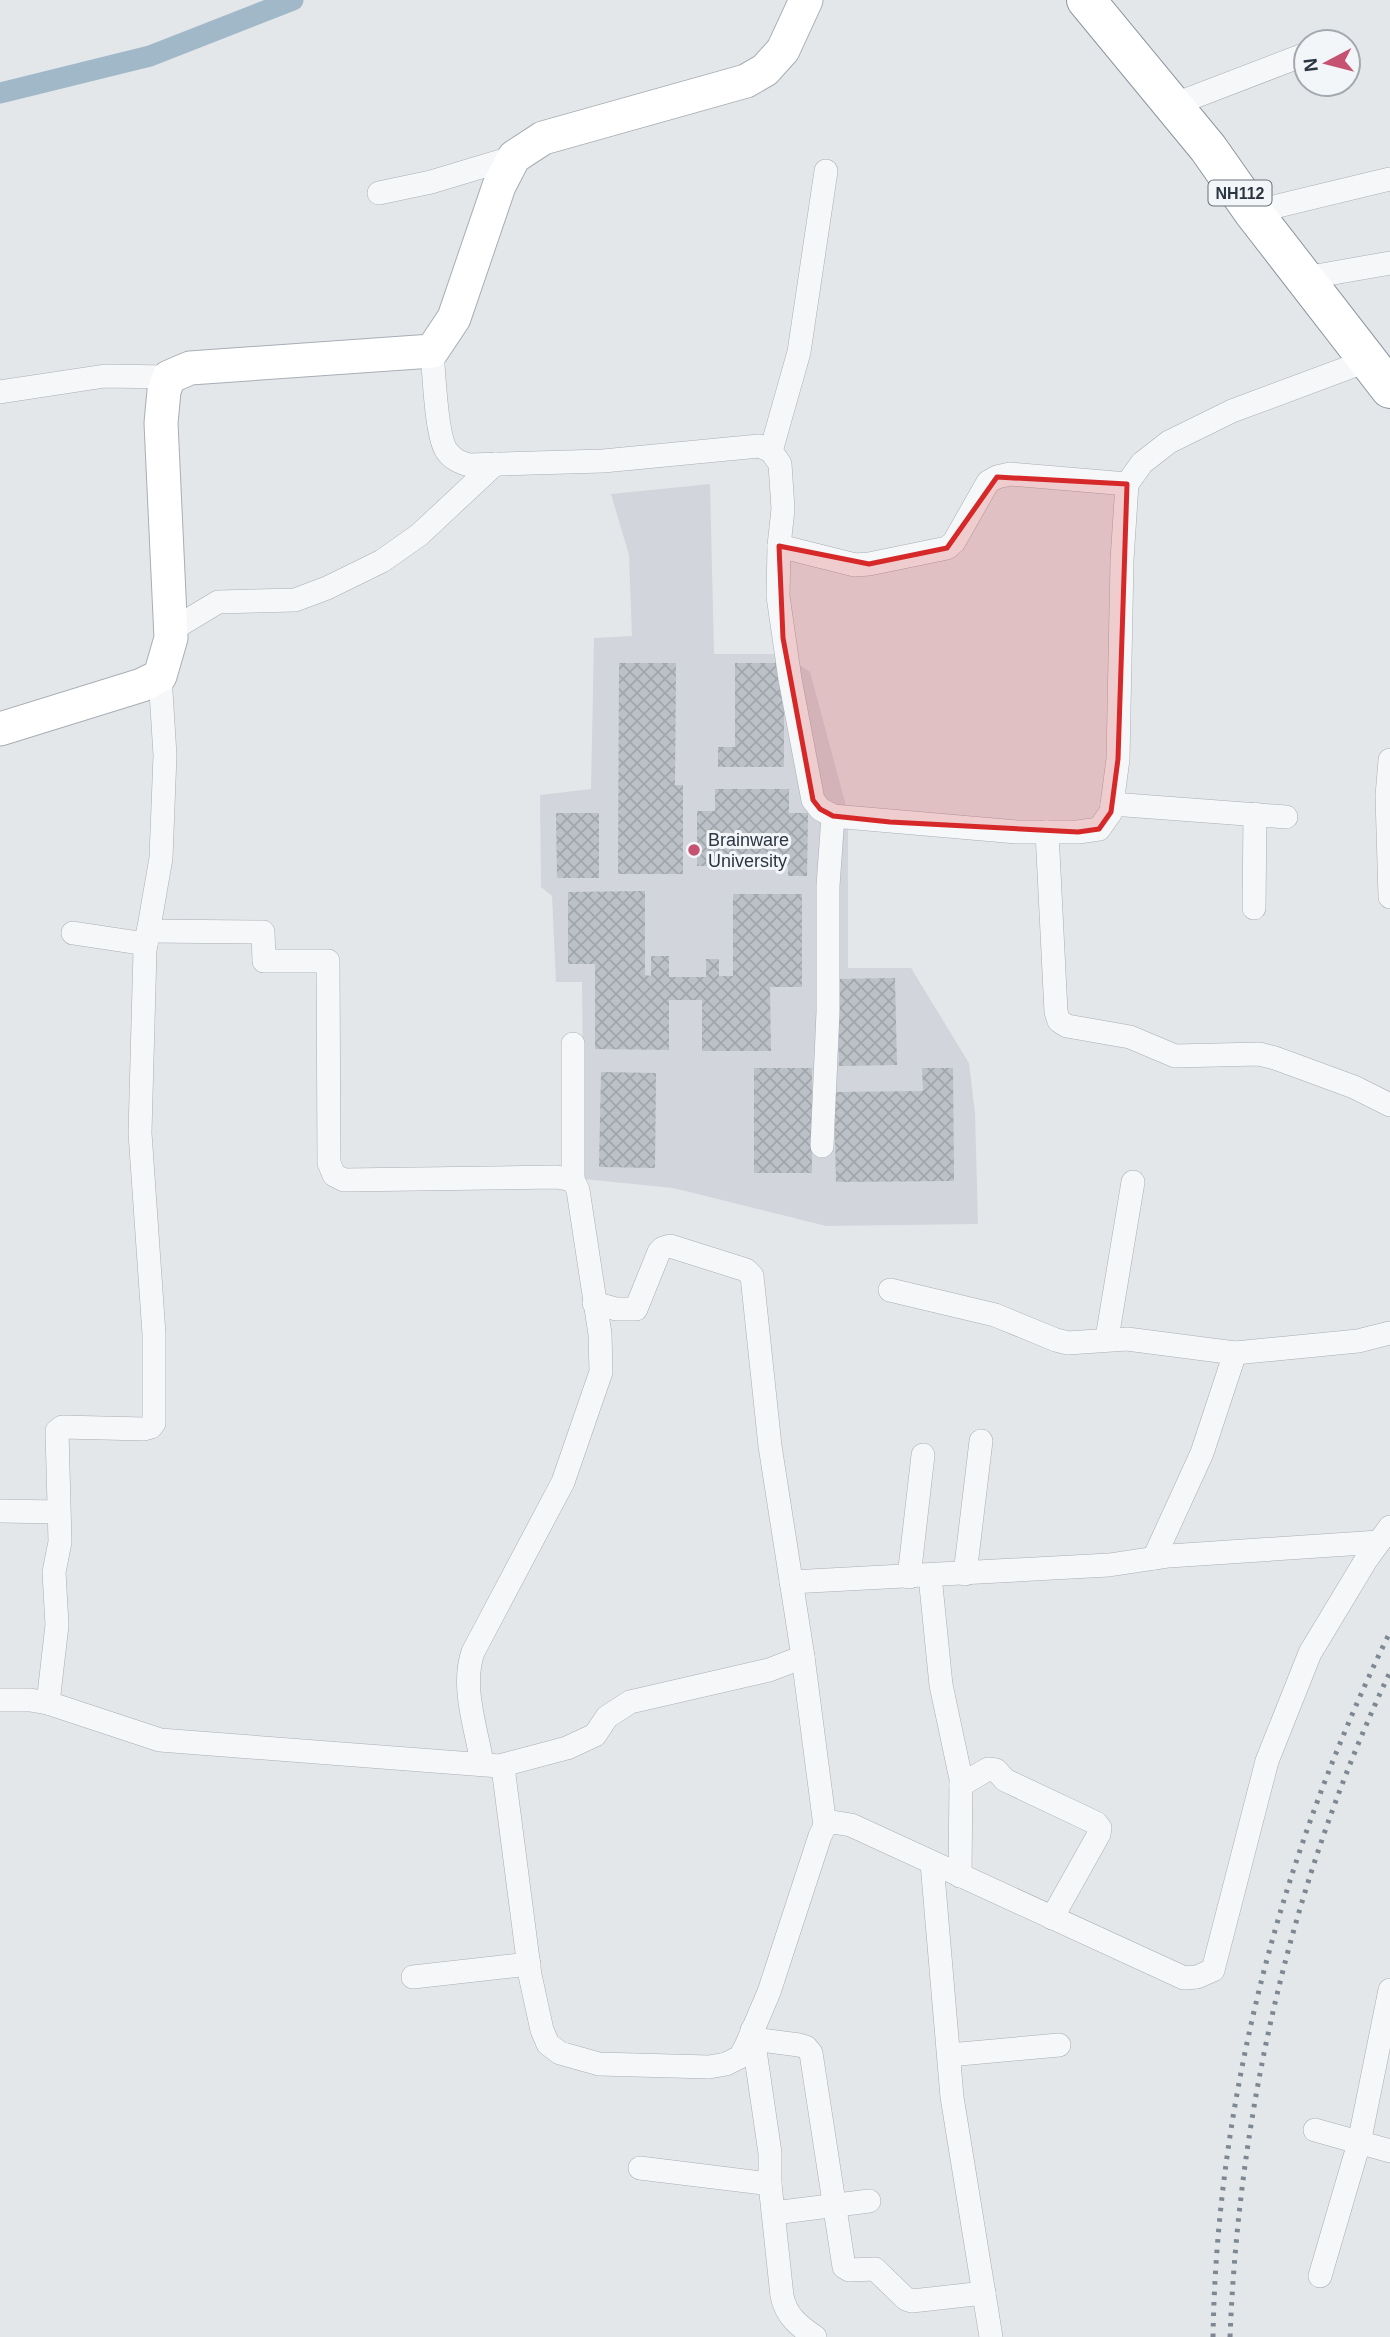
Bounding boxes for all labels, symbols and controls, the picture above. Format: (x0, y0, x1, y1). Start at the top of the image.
north arrow (1292, 28, 1362, 98)
text: N (1299, 57, 1322, 73)
road number: NH112 (1208, 181, 1272, 206)
place label: Brainware University (708, 830, 789, 871)
marker: Brainware University (686, 842, 702, 858)

